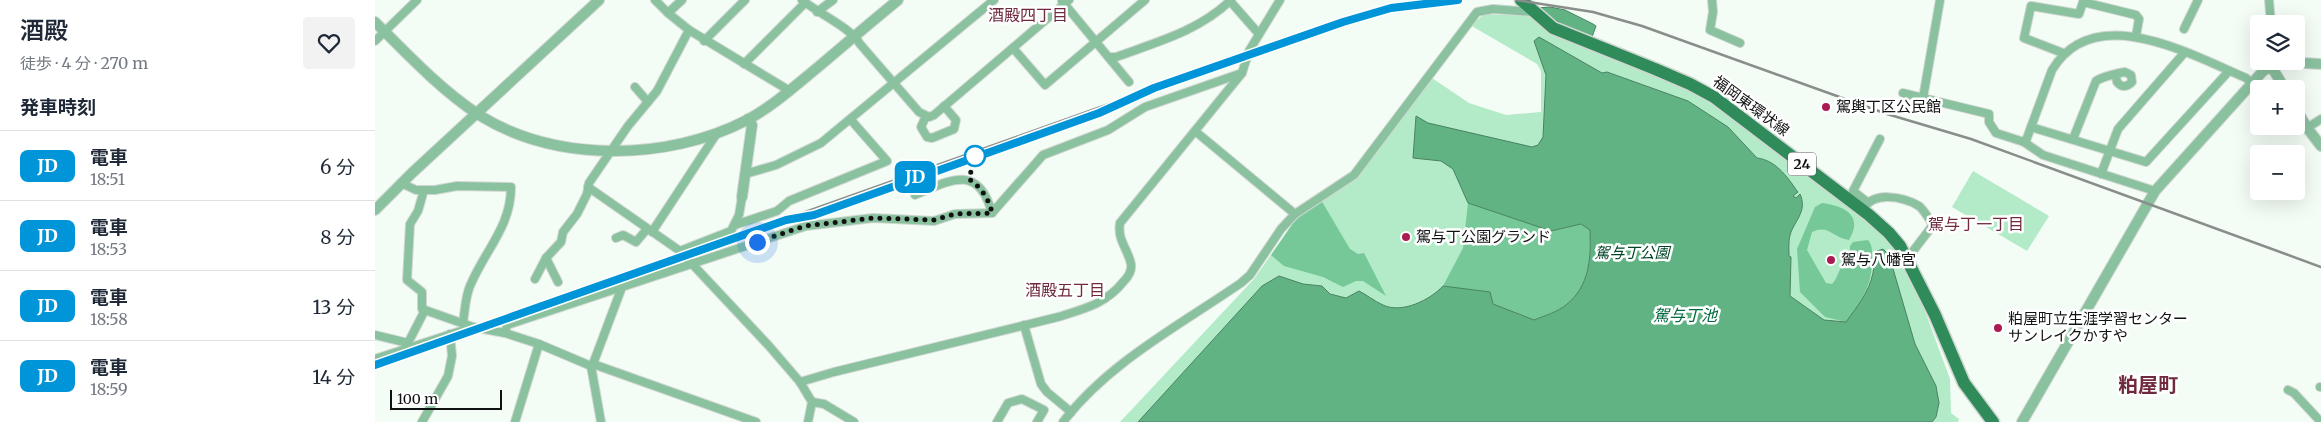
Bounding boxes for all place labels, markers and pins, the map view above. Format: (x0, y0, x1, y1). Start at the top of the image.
place label: 駕輿丁区公民館 (1836, 97, 1941, 116)
marker: 駕輿丁区公民館 (1820, 101, 1832, 113)
unlabelled marker (964, 145, 986, 167)
place label: 駕与丁公園グランド (1416, 227, 1551, 246)
marker: 駕与丁公園グランド (1400, 231, 1412, 243)
place label: 駕与八幡宮 (1841, 250, 1916, 269)
marker: 駕与八幡宮 (1825, 254, 1837, 266)
place label: 粕屋町立生涯学習センター サンレイクかすや (2008, 309, 2188, 345)
marker: 粕屋町立生涯学習センター サンレイクかすや (1992, 322, 2004, 334)

